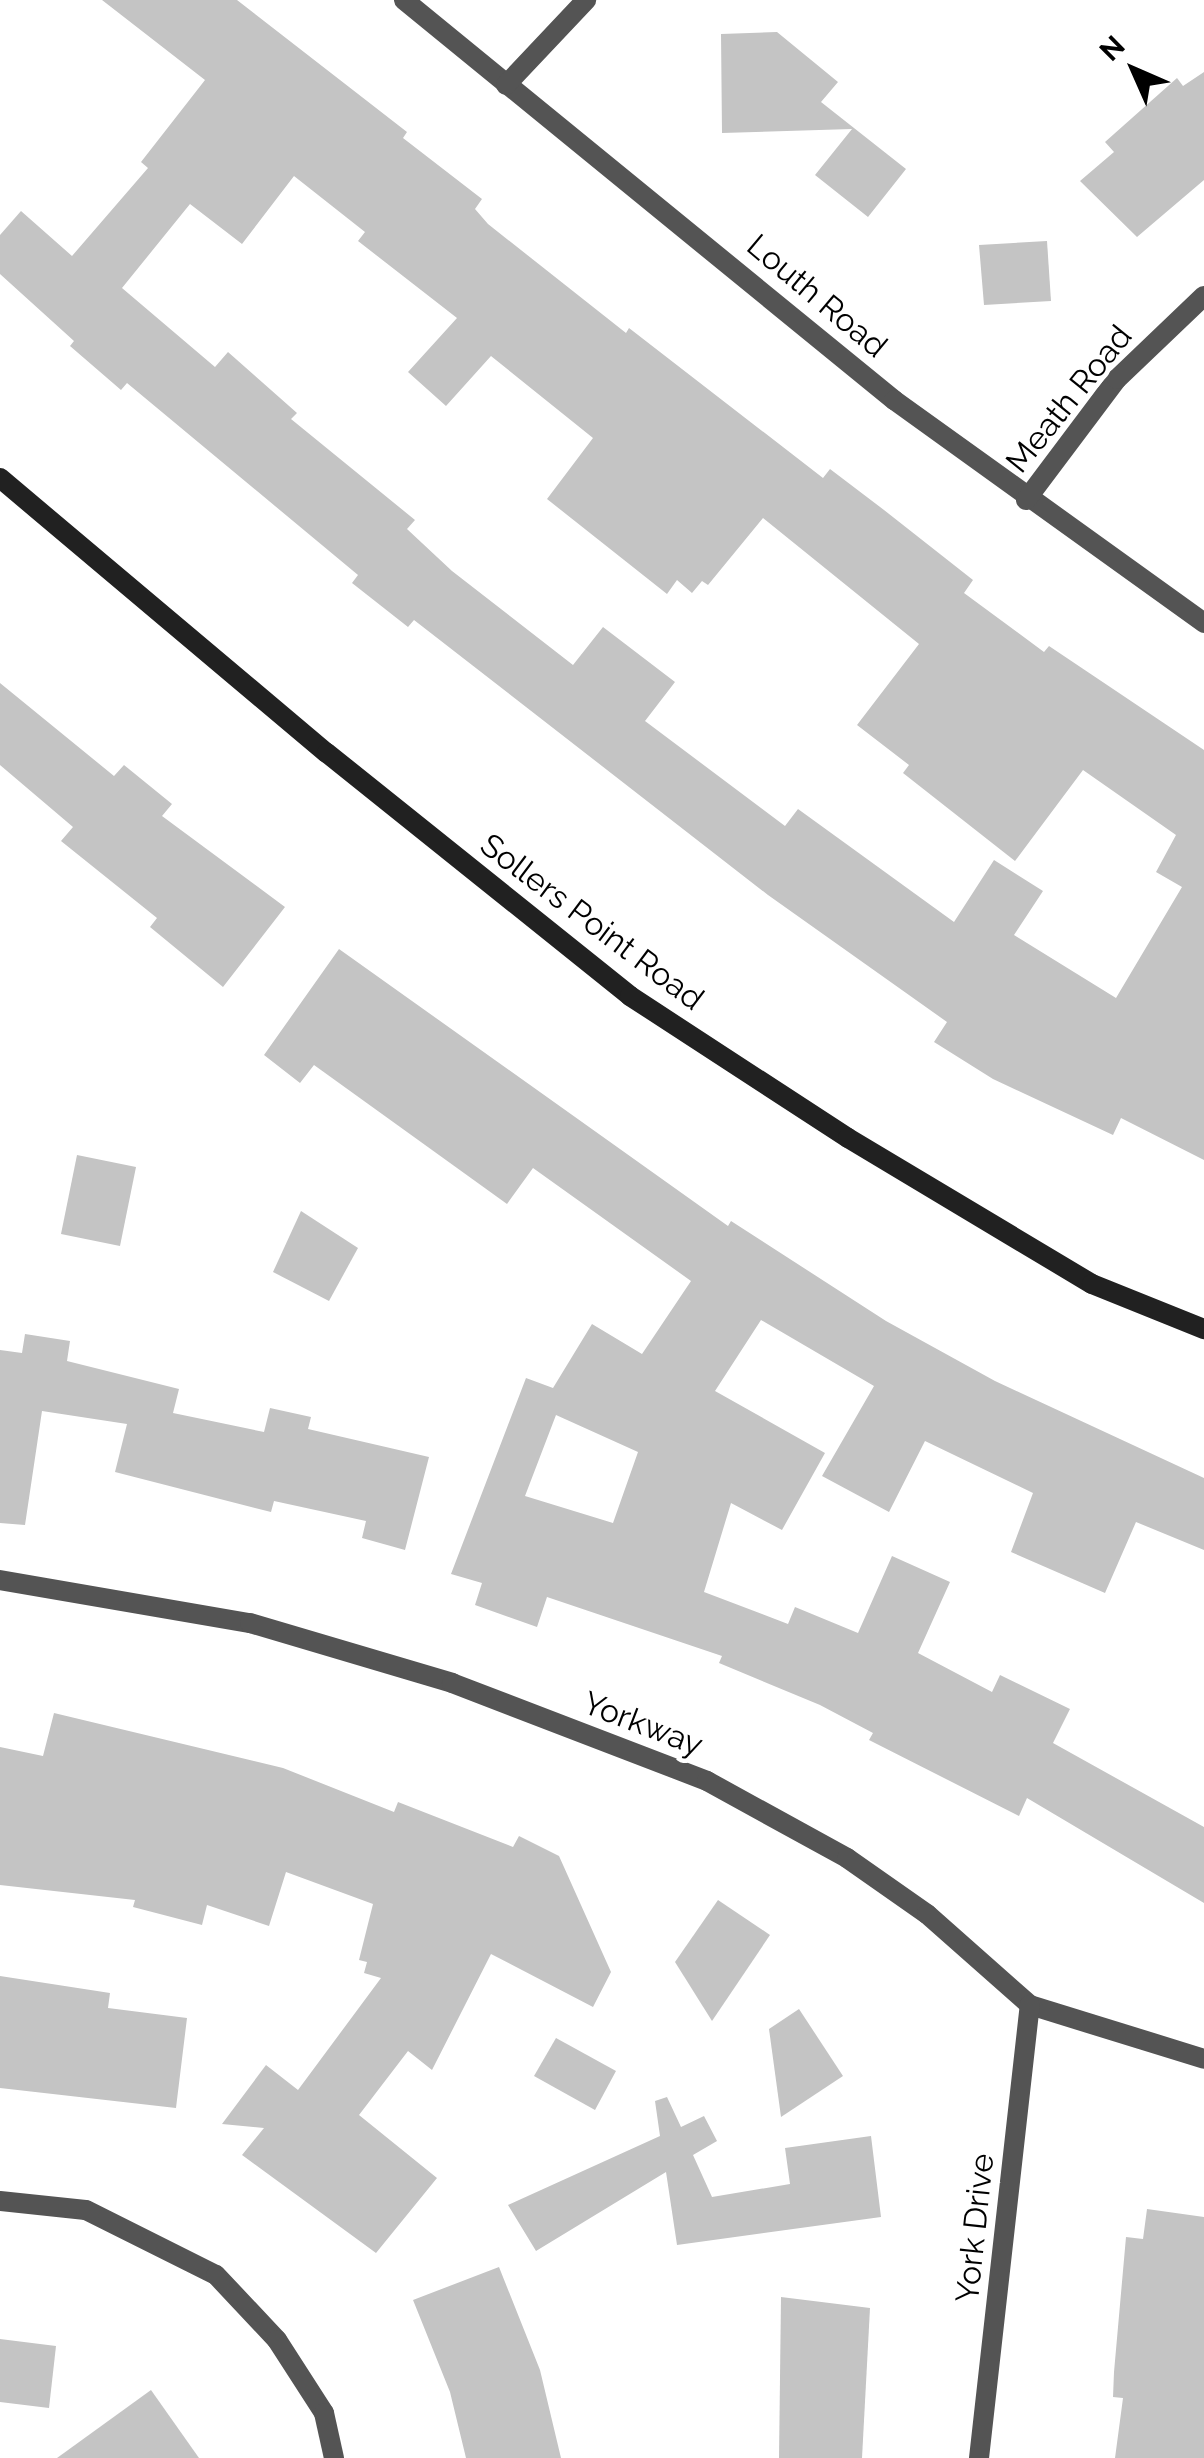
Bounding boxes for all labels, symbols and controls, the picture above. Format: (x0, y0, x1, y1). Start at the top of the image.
north arrow (1084, 20, 1184, 120)
text: N (1093, 29, 1132, 68)
street label: Louth Road (739, 226, 895, 366)
street label: Meath Road (998, 318, 1140, 480)
street label: Sollers Point Road (473, 826, 711, 1018)
street label: Yorkway (578, 1684, 708, 1764)
street label: York Drive (948, 2152, 1002, 2304)

